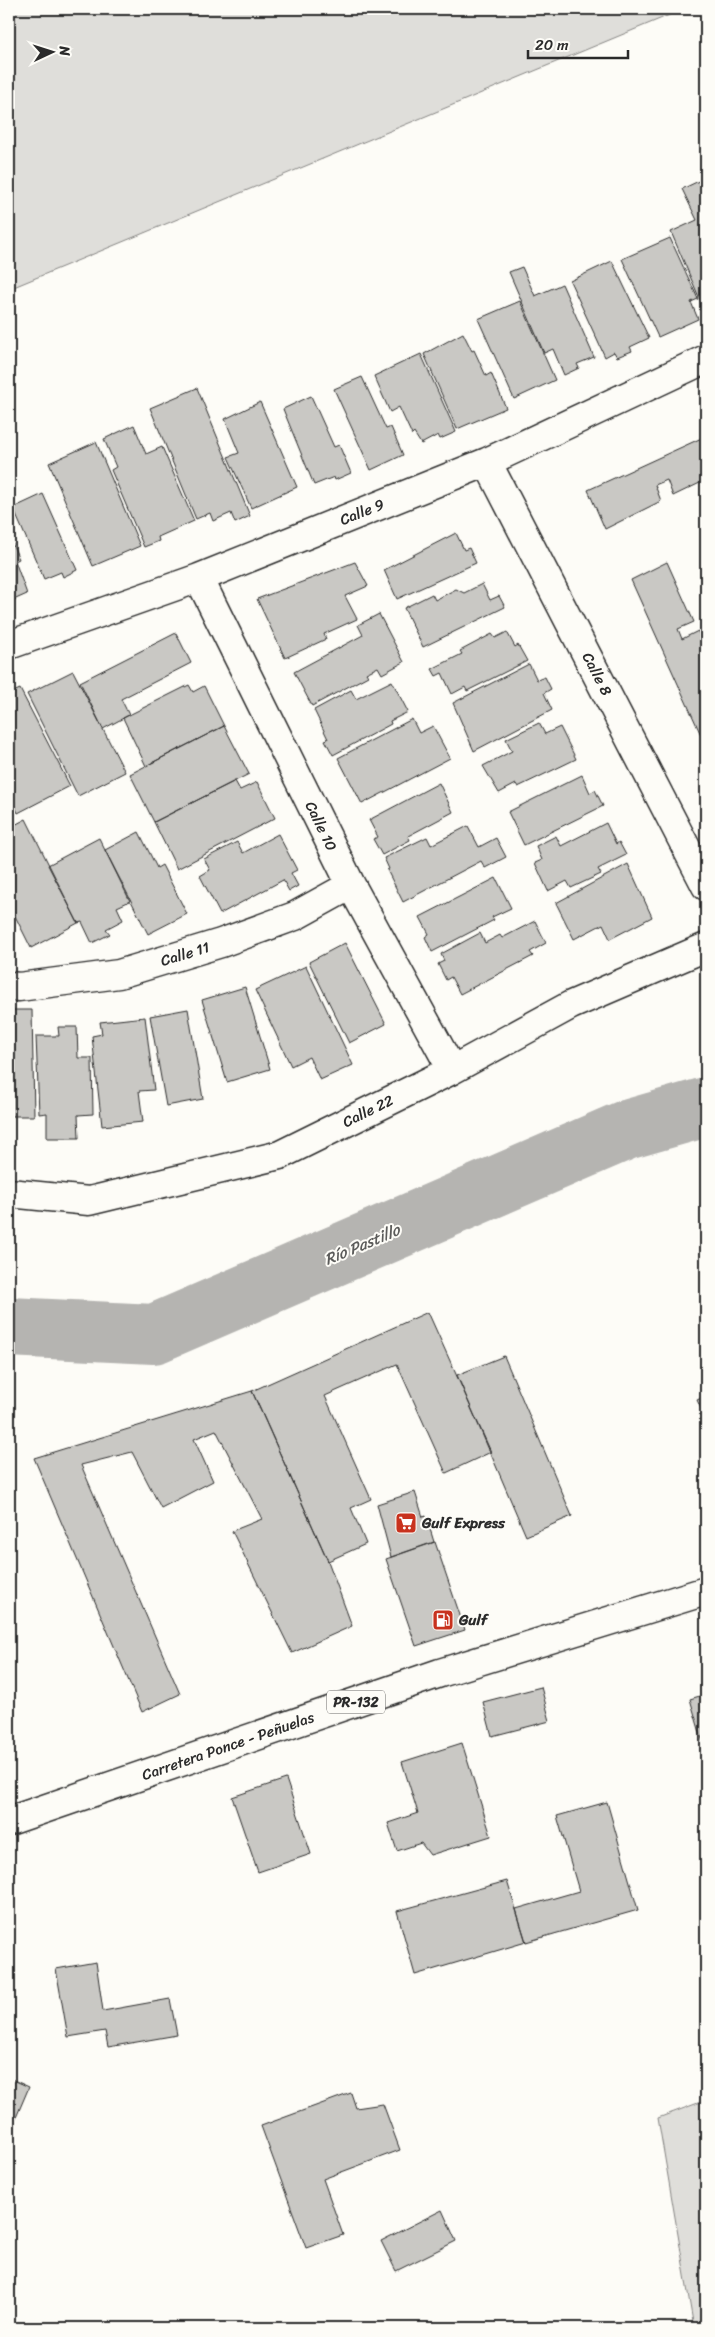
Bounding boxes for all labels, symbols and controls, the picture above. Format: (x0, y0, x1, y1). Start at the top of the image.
north arrow (28, 28, 78, 78)
scale bar (528, 28, 628, 60)
text: 20 m (535, 32, 569, 58)
text: N (52, 44, 77, 57)
street label: Calle 9 (336, 491, 388, 533)
street label: Calle 8 (575, 648, 619, 700)
street label: Calle 10 (298, 796, 344, 856)
street label: Calle 11 (157, 934, 213, 974)
street label: Calle 22 (338, 1087, 398, 1135)
water label: Río Pastillo (320, 1215, 406, 1273)
place label: Gulf Express (421, 1510, 506, 1536)
supermarket icon: Gulf Express (394, 1511, 418, 1535)
place label: Gulf (458, 1607, 490, 1633)
fuel station icon: Gulf (431, 1608, 455, 1632)
road number: PR-132 (327, 1690, 385, 1714)
street label: Carretera Ponce - Peñuelas (138, 1704, 318, 1788)

